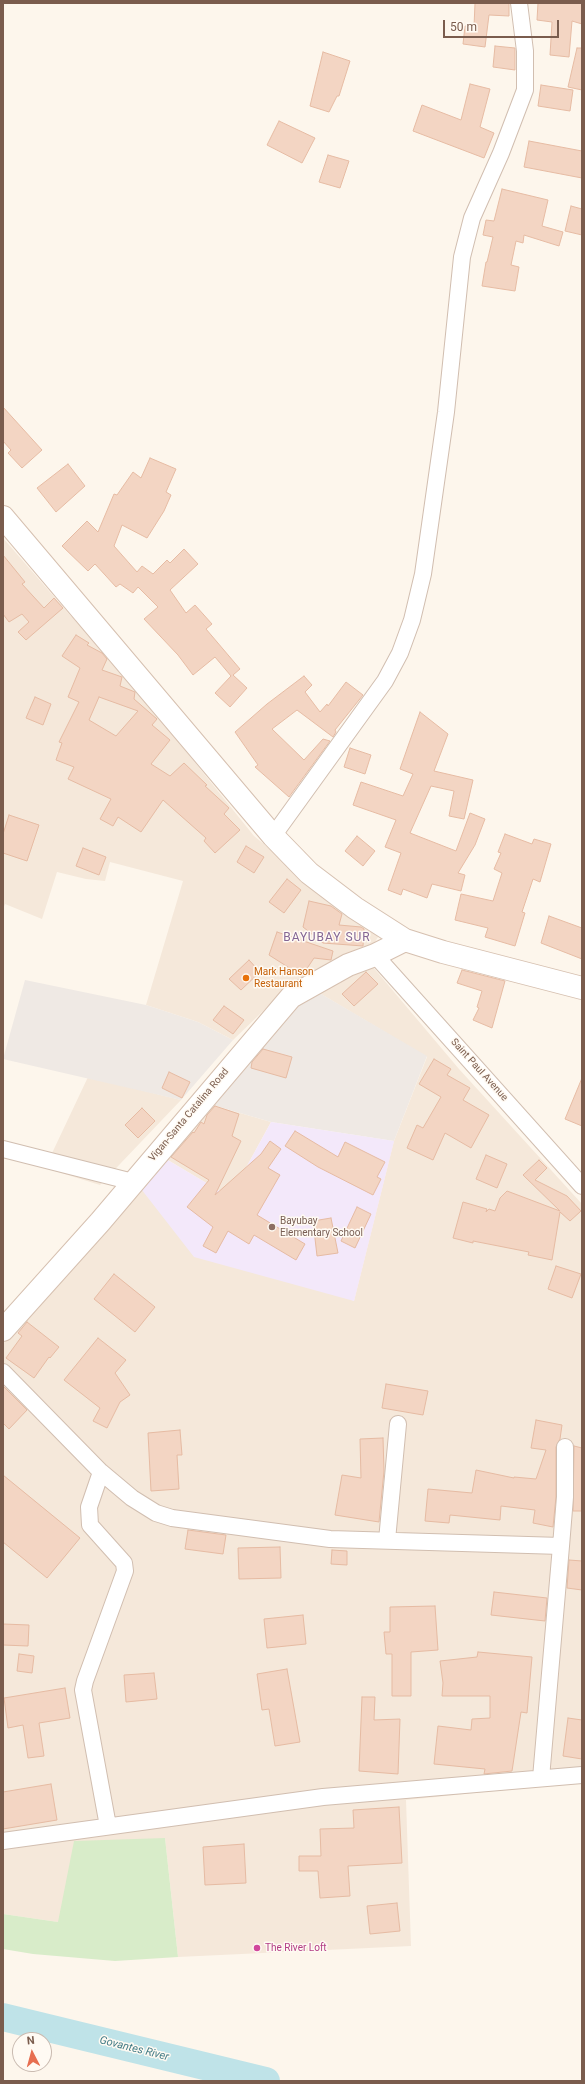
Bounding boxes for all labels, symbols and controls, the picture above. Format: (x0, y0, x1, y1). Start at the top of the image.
scale bar (445, 12, 561, 38)
text: 50 m (450, 20, 477, 34)
district label: BAYUBAY SUR (283, 931, 371, 945)
place label: Mark Hanson Restaurant (254, 966, 314, 990)
marker: Mark Hanson Restaurant (241, 973, 251, 983)
street label: Saint Paul Avenue (448, 1036, 510, 1104)
street label: Vigan-Santa Catalina Road (146, 1066, 232, 1164)
place label: Bayubay Elementary School (280, 1215, 363, 1238)
marker: Bayubay Elementary School (267, 1222, 277, 1232)
place label: The River Loft (265, 1942, 327, 1954)
marker: The River Loft (252, 1943, 262, 1953)
north arrow (12, 2032, 52, 2072)
text: N (26, 2034, 35, 2047)
water label: Govantes River (98, 2034, 170, 2064)

